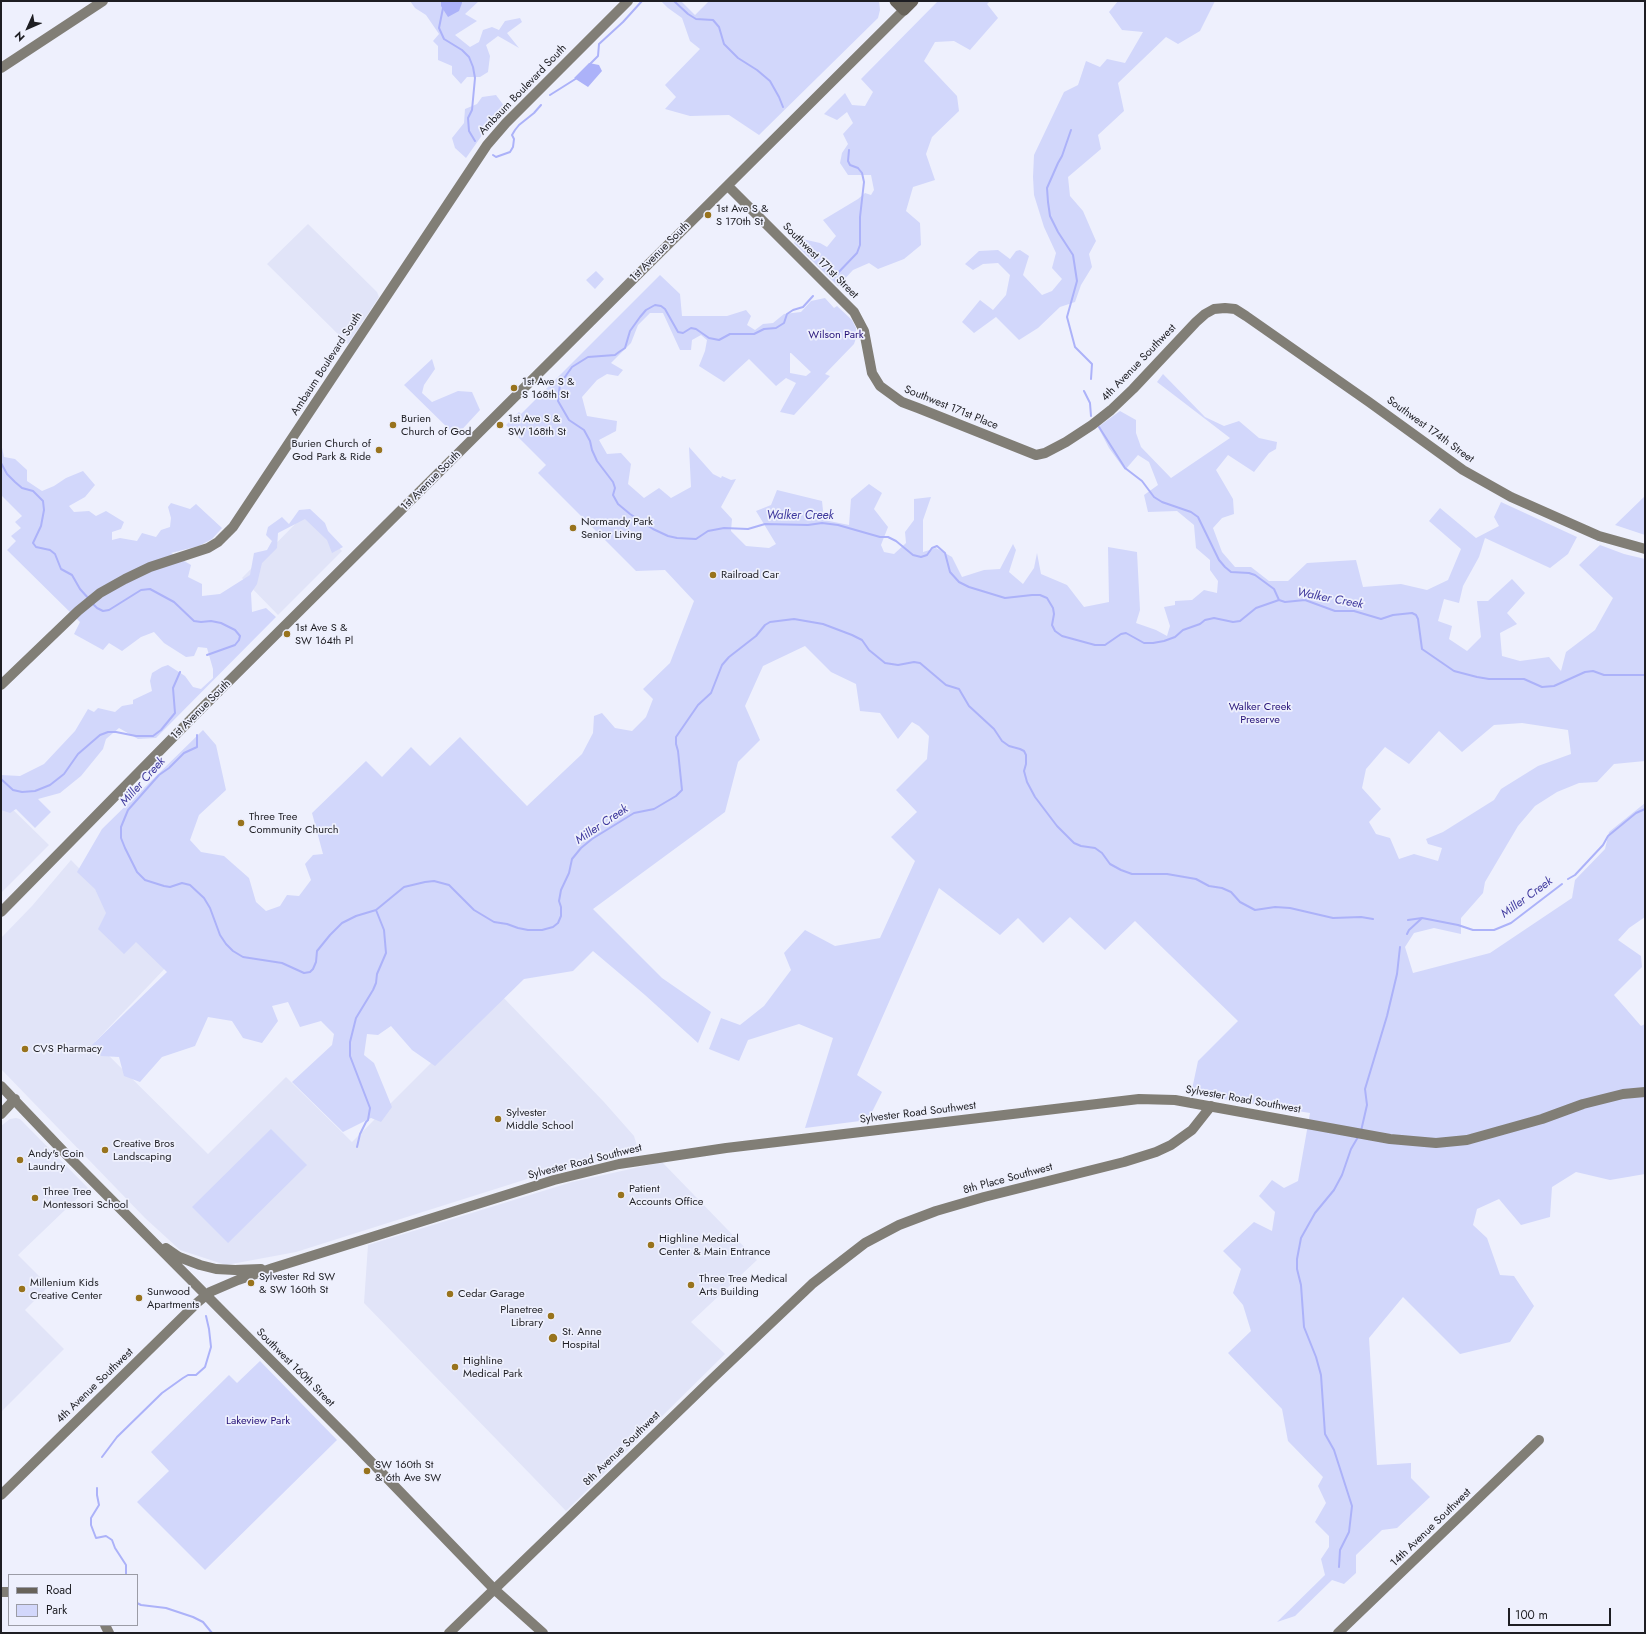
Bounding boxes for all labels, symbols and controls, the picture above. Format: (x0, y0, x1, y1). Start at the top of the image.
north arrow (8, 8, 48, 48)
text: N (11, 28, 28, 45)
street label: Ambaum Boulevard South (476, 42, 570, 138)
place label: 1st Ave S & S 170th St (716, 202, 768, 228)
marker: 1st Ave S & S 170th St (703, 210, 713, 220)
street label: 1st Avenue South (627, 219, 693, 285)
street label: Southwest 171st Street (779, 220, 861, 302)
street label: Ambaum Boulevard South (289, 310, 365, 418)
street label: 4th Avenue Southwest (1099, 322, 1179, 404)
park label: Wilson Park (808, 328, 864, 342)
place label: 1st Ave S & S 168th St (522, 375, 574, 401)
marker: 1st Ave S & S 168th St (509, 383, 519, 393)
street label: Southwest 171st Place (902, 383, 1000, 433)
street label: Southwest 174th Street (1384, 394, 1476, 466)
place label: Burien Church of God (401, 412, 471, 438)
place label: 1st Ave S & SW 168th St (508, 412, 566, 438)
marker: Burien Church of God (388, 420, 398, 430)
marker: 1st Ave S & SW 168th St (495, 420, 505, 430)
place label: Burien Church of God Park & Ride (292, 437, 371, 463)
marker: Burien Church of God Park & Ride (374, 445, 384, 455)
street label: 1st Avenue South (398, 448, 464, 514)
water label: Walker Creek (766, 509, 834, 523)
place label: Normandy Park Senior Living (581, 515, 653, 541)
marker: Normandy Park Senior Living (568, 523, 578, 533)
place label: Railroad Car (721, 568, 779, 582)
marker: Railroad Car (708, 570, 718, 580)
water label: Walker Creek (1296, 586, 1364, 612)
place label: 1st Ave S & SW 164th Pl (295, 621, 353, 647)
marker: 1st Ave S & SW 164th Pl (282, 629, 292, 639)
street label: 1st Avenue South (168, 677, 234, 743)
park label: Walker Creek Preserve (1229, 700, 1291, 726)
water label: Miller Creek (117, 755, 169, 809)
water label: Miller Creek (573, 802, 631, 848)
place label: Three Tree Community Church (249, 810, 339, 836)
marker: Three Tree Community Church (236, 818, 246, 828)
water label: Miller Creek (1498, 874, 1556, 922)
place label: CVS Pharmacy (33, 1042, 102, 1056)
marker: CVS Pharmacy (20, 1044, 30, 1054)
street label: Sylvester Road Southwest (1184, 1083, 1302, 1117)
street label: Sylvester Road Southwest (859, 1099, 977, 1127)
place label: Sylvester Middle School (506, 1106, 573, 1132)
marker: Sylvester Middle School (493, 1114, 503, 1124)
place label: Creative Bros Landscaping (113, 1137, 174, 1163)
street label: Sylvester Road Southwest (527, 1141, 643, 1183)
marker: Creative Bros Landscaping (100, 1145, 110, 1155)
place label: Andy's Coin Laundry (28, 1147, 84, 1173)
marker: Andy's Coin Laundry (15, 1155, 25, 1165)
street label: 8th Place Southwest (962, 1161, 1054, 1197)
place label: Patient Accounts Office (629, 1182, 703, 1208)
place label: Three Tree Montessori School (43, 1185, 128, 1211)
marker: Patient Accounts Office (616, 1190, 626, 1200)
marker: Three Tree Montessori School (30, 1193, 40, 1203)
place label: Highline Medical Center & Main Entrance (659, 1232, 770, 1258)
marker: Highline Medical Center & Main Entrance (646, 1240, 656, 1250)
place label: Sylvester Rd SW & SW 160th St (259, 1270, 335, 1296)
place label: Three Tree Medical Arts Building (699, 1272, 787, 1298)
place label: Millenium Kids Creative Center (30, 1276, 102, 1302)
marker: Sylvester Rd SW & SW 160th St (246, 1278, 256, 1288)
marker: Three Tree Medical Arts Building (686, 1280, 696, 1290)
marker: Millenium Kids Creative Center (17, 1284, 27, 1294)
place label: Sunwood Apartments (147, 1285, 199, 1311)
place label: Cedar Garage (458, 1287, 525, 1301)
marker: Cedar Garage (445, 1289, 455, 1299)
marker: Sunwood Apartments (134, 1293, 144, 1303)
place label: Planetree Library (500, 1303, 543, 1329)
marker: Planetree Library (546, 1311, 556, 1321)
place label: St. Anne Hospital (562, 1325, 602, 1351)
street label: Southwest 160th Street (253, 1326, 337, 1410)
marker: St. Anne Hospital (547, 1332, 559, 1344)
street label: 4th Avenue Southwest (54, 1346, 136, 1426)
place label: Highline Medical Park (463, 1354, 523, 1380)
marker: Highline Medical Park (450, 1362, 460, 1372)
street label: 8th Avenue Southwest (581, 1409, 663, 1489)
park label: Lakeview Park (226, 1414, 290, 1428)
place label: SW 160th St & 6th Ave SW (375, 1458, 441, 1484)
marker: SW 160th St & 6th Ave SW (362, 1466, 372, 1476)
street label: 14th Avenue Southwest (1388, 1486, 1474, 1570)
legend (8, 1574, 138, 1626)
text: Road (46, 1581, 72, 1599)
scale bar (1510, 1600, 1613, 1626)
text: Park (46, 1601, 67, 1619)
text: 100 m (1515, 1606, 1548, 1624)

